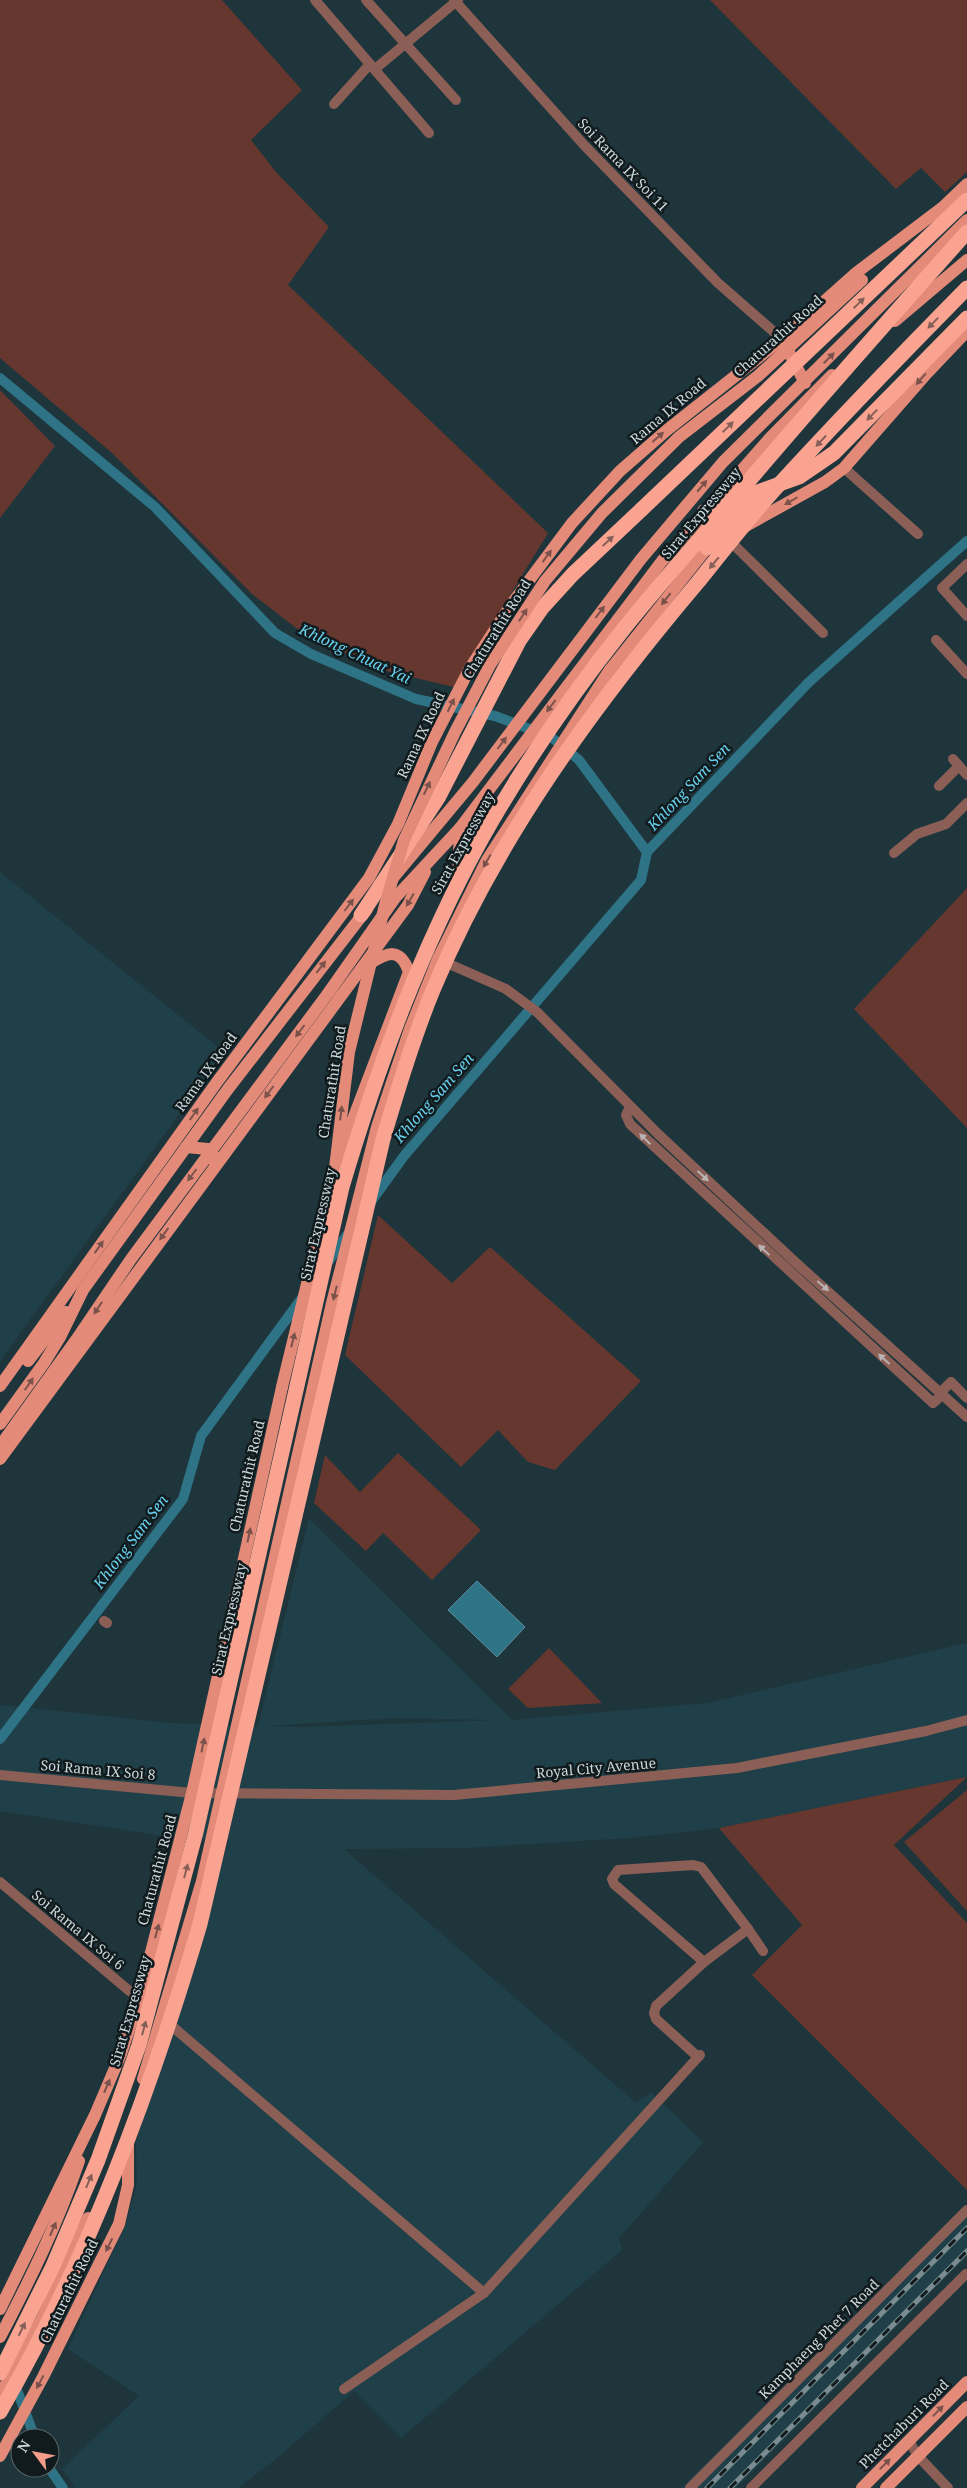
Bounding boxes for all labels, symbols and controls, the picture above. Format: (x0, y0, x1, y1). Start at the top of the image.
street label: Soi Rama IX Soi 11 (574, 114, 673, 216)
street label: Chaturathit Road (729, 290, 827, 381)
one-way arrow (852, 297, 864, 309)
one-way arrow (927, 316, 939, 328)
one-way arrow (823, 353, 835, 365)
street label: Rama IX Road (626, 373, 710, 448)
one-way arrow (916, 373, 927, 386)
one-way arrow (866, 409, 878, 421)
one-way arrow (722, 421, 734, 433)
one-way arrow (651, 432, 664, 443)
one-way arrow (815, 434, 827, 446)
street label: Sirat Expressway (657, 463, 745, 563)
one-way arrow (697, 480, 708, 493)
one-way arrow (784, 497, 799, 505)
one-way arrow (602, 535, 614, 547)
one-way arrow (542, 549, 552, 562)
one-way arrow (708, 556, 719, 569)
street label: Chaturathit Road (458, 575, 535, 682)
one-way arrow (660, 592, 671, 605)
one-way arrow (595, 606, 606, 619)
one-way arrow (518, 608, 528, 622)
water label: Khlong Chuat Yai (295, 618, 415, 688)
street label: Rama IX Road (392, 688, 449, 781)
one-way arrow (447, 698, 455, 712)
one-way arrow (546, 699, 556, 713)
one-way arrow (497, 737, 508, 750)
water label: Khlong Sam Sen (642, 738, 734, 835)
one-way arrow (424, 781, 432, 795)
street label: Sirat Expressway (426, 788, 499, 897)
one-way arrow (483, 854, 492, 867)
one-way arrow (406, 893, 415, 906)
one-way arrow (344, 898, 354, 911)
one-way arrow (316, 960, 326, 974)
one-way arrow (294, 1024, 305, 1037)
street label: Chaturathit Road (313, 1024, 350, 1140)
street label: Rama IX Road (170, 1028, 241, 1115)
water label: Khlong Sam Sen (388, 1048, 478, 1147)
one-way arrow (264, 1085, 275, 1098)
one-way arrow (337, 1104, 345, 1120)
one-way arrow (188, 1108, 198, 1121)
one-way arrow (639, 1133, 651, 1145)
street label: Sirat Expressway (295, 1166, 340, 1282)
one-way arrow (187, 1168, 198, 1181)
one-way arrow (697, 1170, 709, 1182)
one-way arrow (160, 1228, 170, 1241)
one-way arrow (94, 1240, 104, 1254)
one-way arrow (758, 1244, 770, 1256)
one-way arrow (816, 1281, 829, 1292)
one-way arrow (331, 1285, 339, 1301)
one-way arrow (93, 1301, 103, 1314)
one-way arrow (289, 1332, 297, 1347)
one-way arrow (878, 1353, 891, 1364)
one-way arrow (24, 1377, 34, 1391)
street label: Chaturathit Road (224, 1418, 269, 1534)
water label: Khlong Sam Sen (88, 1490, 172, 1593)
one-way arrow (245, 1528, 253, 1543)
street label: Sirat Expressway (206, 1561, 251, 1677)
one-way arrow (199, 1738, 207, 1753)
street label: Royal City Avenue (535, 1753, 657, 1782)
street label: Soi Rama IX Soi 8 (40, 1755, 156, 1784)
street label: Chaturathit Road (133, 1812, 181, 1927)
one-way arrow (182, 1864, 190, 1879)
street label: Soi Rama IX Soi 6 (28, 1885, 129, 1974)
one-way arrow (153, 1923, 161, 1938)
street label: Sirat Expressway (105, 1953, 154, 2069)
one-way arrow (140, 2021, 148, 2036)
one-way arrow (104, 2079, 112, 2093)
one-way arrow (85, 2173, 93, 2188)
one-way arrow (49, 2222, 57, 2236)
street label: Chaturathit Road (35, 2235, 102, 2346)
one-way arrow (105, 2237, 113, 2252)
street label: Kamphaeng Phet 7 Road (754, 2274, 883, 2403)
one-way arrow (18, 2322, 26, 2336)
street label: Phetchaburi Road (855, 2374, 953, 2473)
one-way arrow (36, 2375, 44, 2390)
one-way arrow (932, 2406, 944, 2418)
north arrow (10, 2428, 60, 2478)
text: N (13, 2436, 35, 2456)
one-way arrow (879, 2459, 891, 2471)

